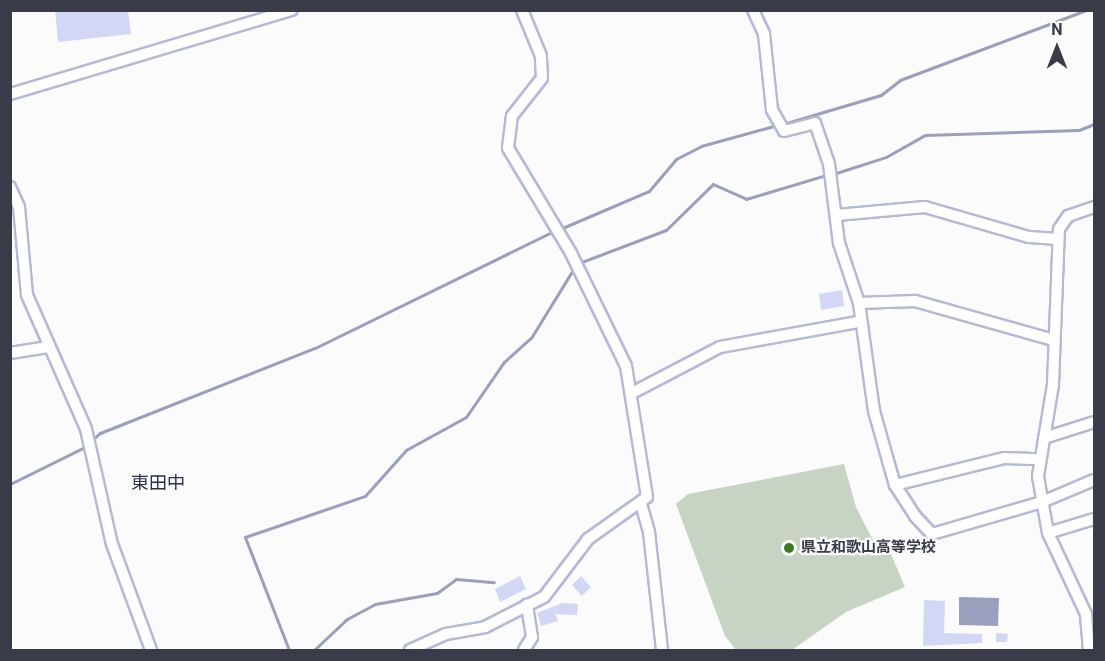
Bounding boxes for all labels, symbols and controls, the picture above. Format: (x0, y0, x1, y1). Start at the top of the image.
north arrow (1027, 18, 1087, 78)
text: N (1051, 20, 1063, 39)
district label: 東田中 (131, 472, 185, 494)
place label: 県立和歌山高等学校 (801, 539, 936, 557)
marker: 県立和歌山高等学校 (782, 541, 796, 555)

